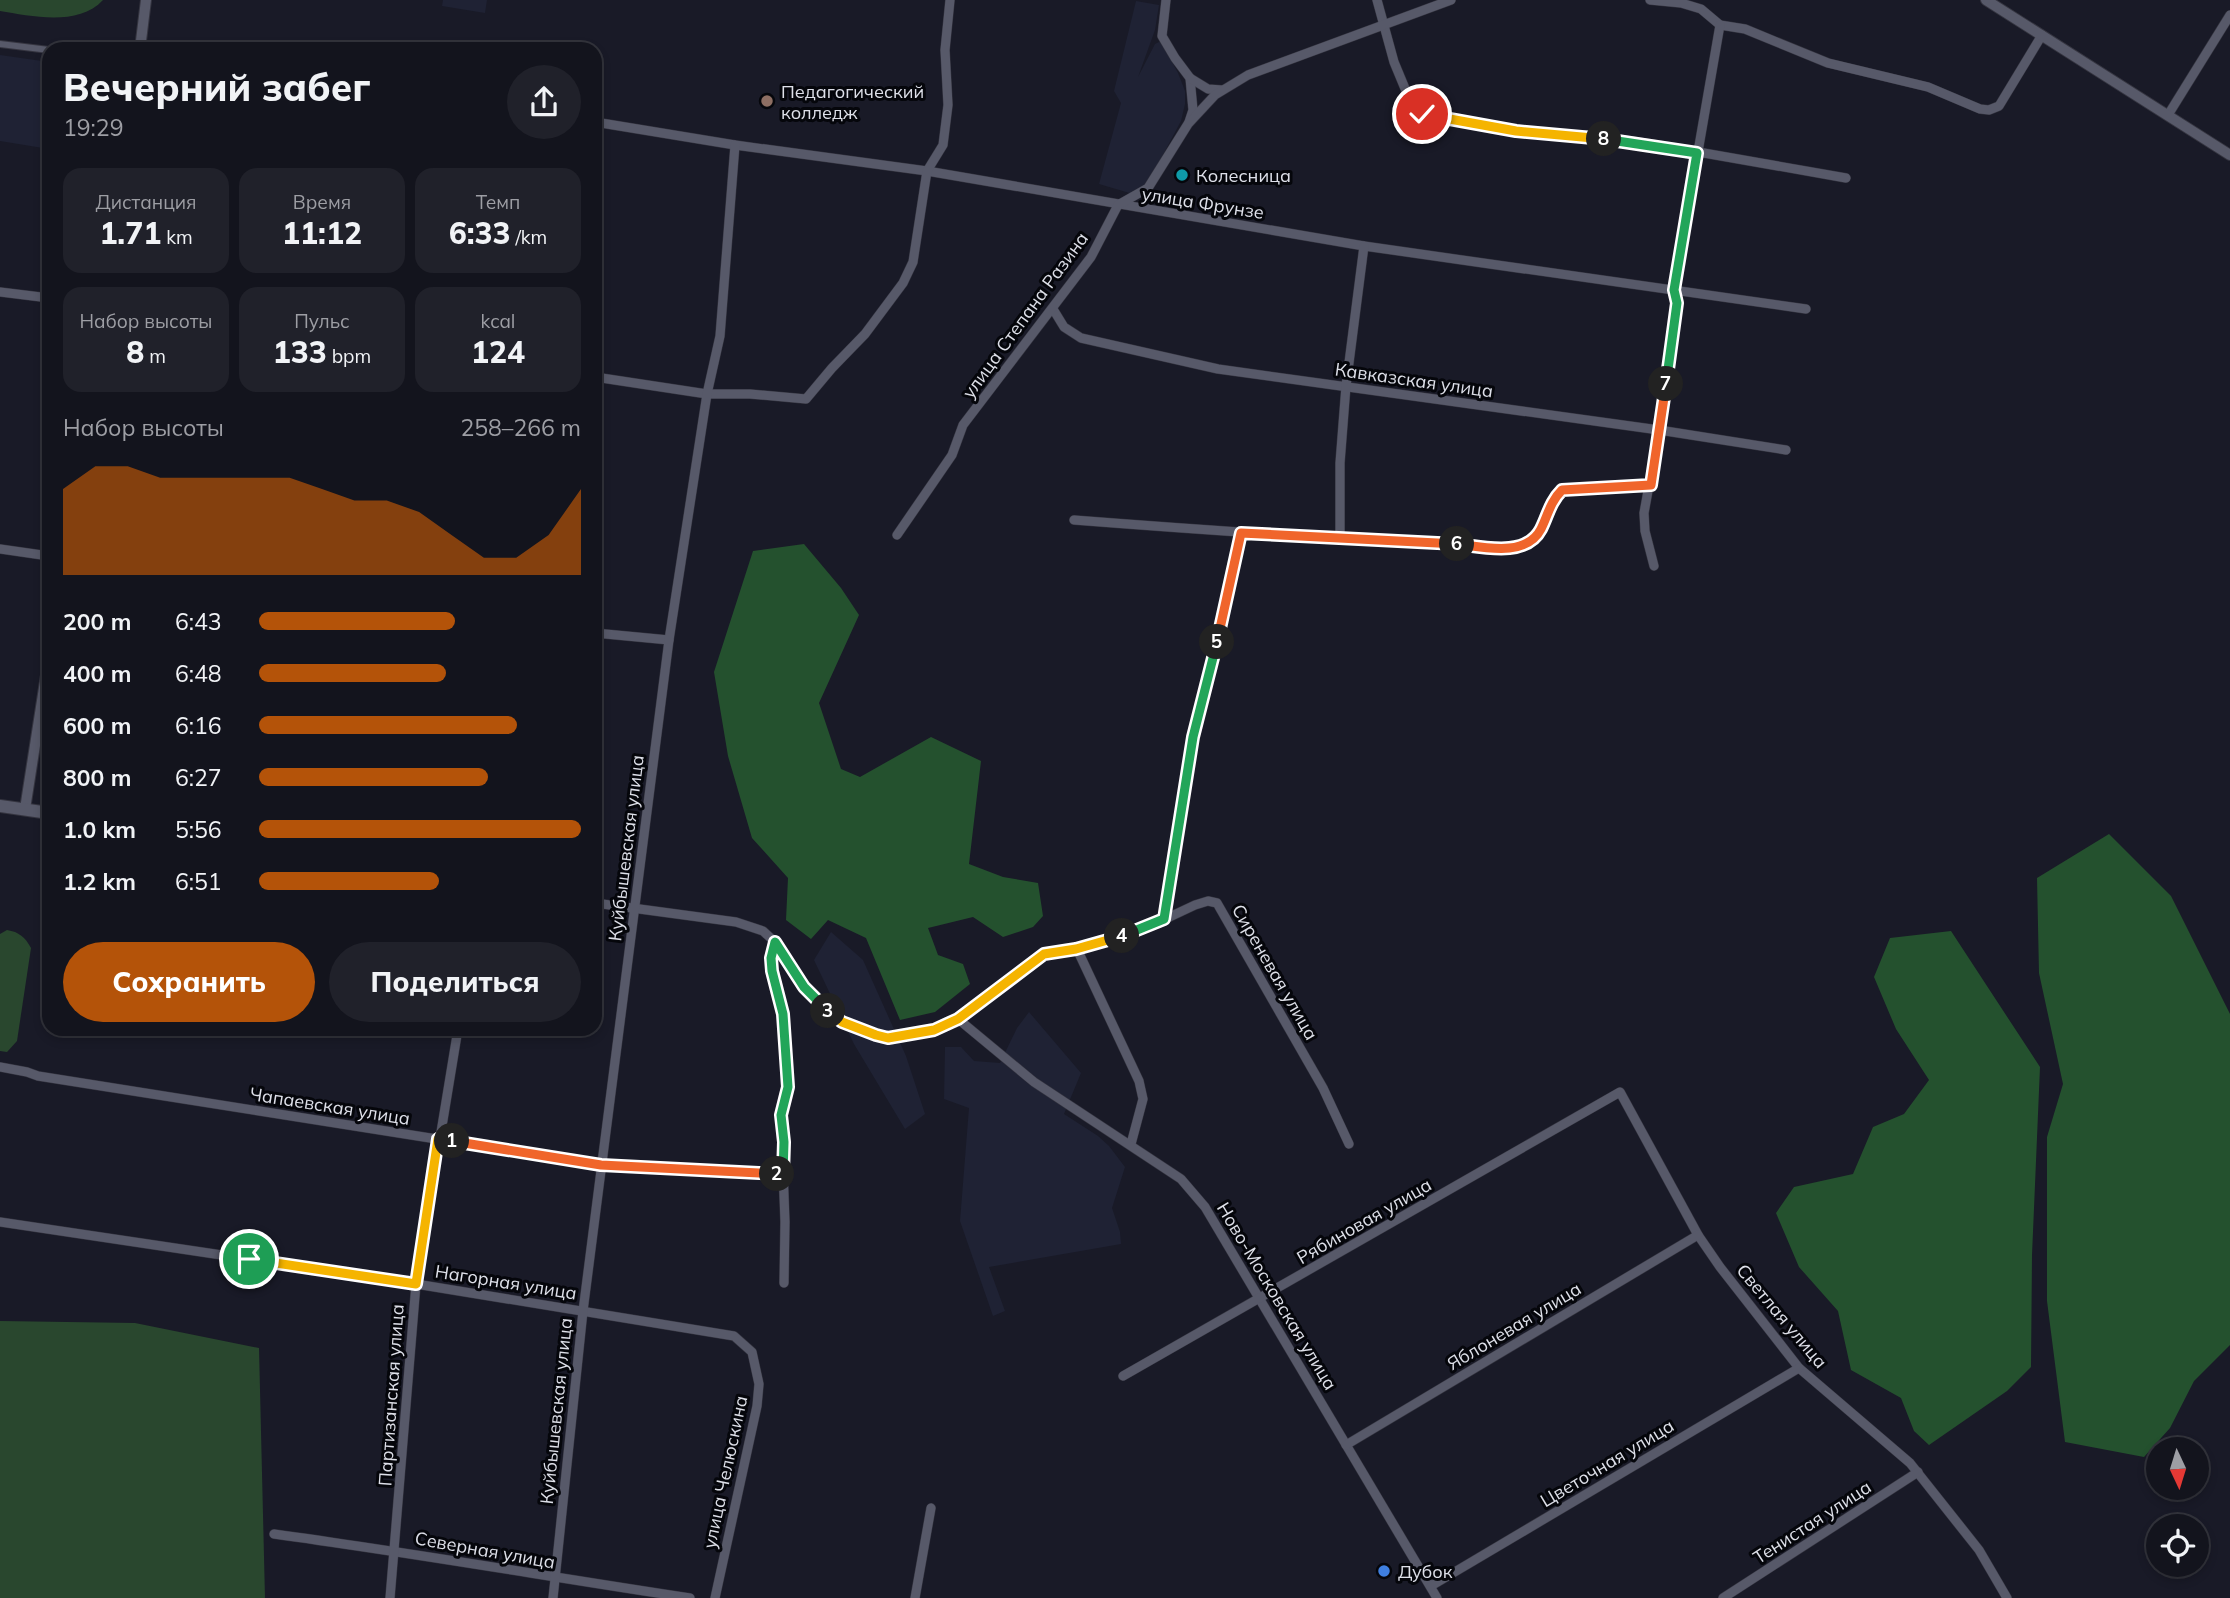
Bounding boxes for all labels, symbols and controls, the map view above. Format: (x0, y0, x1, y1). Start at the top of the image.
text: Вечерний забег (63, 63, 371, 111)
button: share (507, 65, 581, 139)
place label: Педагогический колледж (781, 80, 924, 124)
pin (1392, 84, 1452, 144)
marker: Педагогический колледж (759, 93, 775, 109)
icon: check (1403, 95, 1441, 133)
text: 19:29 (63, 113, 123, 142)
pin: 8 (1586, 122, 1622, 156)
text: 8 (1598, 126, 1609, 150)
place label: Колесница (1196, 164, 1291, 187)
marker: Колесница (1174, 167, 1190, 183)
street label: улица Фрунзе (1140, 182, 1266, 224)
text: Дистанция (95, 190, 197, 214)
text: Время (293, 190, 351, 214)
text: Темп (476, 190, 520, 214)
text: 1.71 (99, 214, 161, 252)
text: 11:12 (282, 214, 362, 252)
text: 6:33 (449, 214, 511, 252)
text: km (161, 225, 193, 249)
text: /km (511, 225, 547, 249)
street label: улица Степана Разина (957, 227, 1093, 403)
text: Набор высоты (80, 309, 212, 333)
text: Пульс (294, 309, 350, 333)
text: kcal (481, 309, 515, 333)
text: 8 (126, 333, 144, 371)
text: 133 (273, 333, 327, 371)
text: 124 (471, 333, 525, 371)
text: m (144, 344, 166, 368)
text: bpm (327, 344, 371, 368)
street label: Кавказская улица (1333, 358, 1495, 402)
pin: 7 (1648, 366, 1684, 402)
text: 7 (1660, 371, 1671, 395)
text: Набор высоты (63, 413, 224, 442)
text: 258–266 m (460, 413, 581, 442)
pin: 6 (1440, 526, 1474, 562)
text: 6 (1451, 531, 1462, 555)
text: 200 m (63, 607, 131, 636)
text: 6:43 (175, 607, 222, 636)
pin: 5 (1200, 624, 1234, 660)
text: 5 (1211, 629, 1222, 653)
text: 400 m (63, 659, 131, 688)
text: 6:48 (175, 659, 222, 688)
text: 600 m (63, 711, 131, 740)
text: 6:16 (175, 711, 222, 740)
street label: Куйбышевская улица (603, 754, 649, 942)
text: 800 m (63, 763, 131, 792)
text: 6:27 (175, 763, 222, 792)
text: 1.0 km (63, 815, 136, 844)
text: 5:56 (175, 815, 222, 844)
text: 1.2 km (63, 867, 136, 896)
text: 6:51 (175, 867, 222, 896)
street label: Сиреневая улица (1227, 900, 1323, 1044)
pin: 4 (1104, 918, 1140, 954)
text: 4 (1116, 923, 1127, 947)
button: Сохранить (63, 942, 315, 1022)
button: Поделиться (329, 942, 581, 1022)
pin: 3 (810, 993, 846, 1028)
text: 3 (822, 998, 833, 1022)
street label: Чапаевская улица (248, 1082, 412, 1130)
pin: 1 (434, 1124, 470, 1158)
text: 1 (446, 1128, 457, 1152)
pin: 2 (760, 1156, 794, 1192)
text: 2 (771, 1161, 782, 1185)
street label: Рябиновая улица (1292, 1173, 1436, 1269)
street label: Ново-Московская улица (1212, 1198, 1342, 1394)
pin (219, 1229, 279, 1289)
icon: arrive (230, 1240, 268, 1278)
street label: Нагорная улица (434, 1259, 578, 1305)
street label: Светлая улица (1732, 1259, 1832, 1373)
street label: Яблоневая улица (1443, 1277, 1585, 1375)
street label: Партизанская улица (373, 1303, 409, 1487)
street label: Куйбышевская улица (535, 1317, 577, 1505)
street label: улица Челюскина (698, 1394, 752, 1550)
street label: Цветочная улица (1536, 1414, 1678, 1512)
north arrow (2146, 1437, 2208, 1500)
map controls (2146, 1437, 2209, 1577)
street label: Тенистая улица (1749, 1475, 1875, 1569)
button: locate (2146, 1514, 2209, 1577)
street label: Северная улица (413, 1526, 557, 1574)
place label: Дубок (1398, 1560, 1453, 1583)
marker: Дубок (1376, 1563, 1392, 1579)

